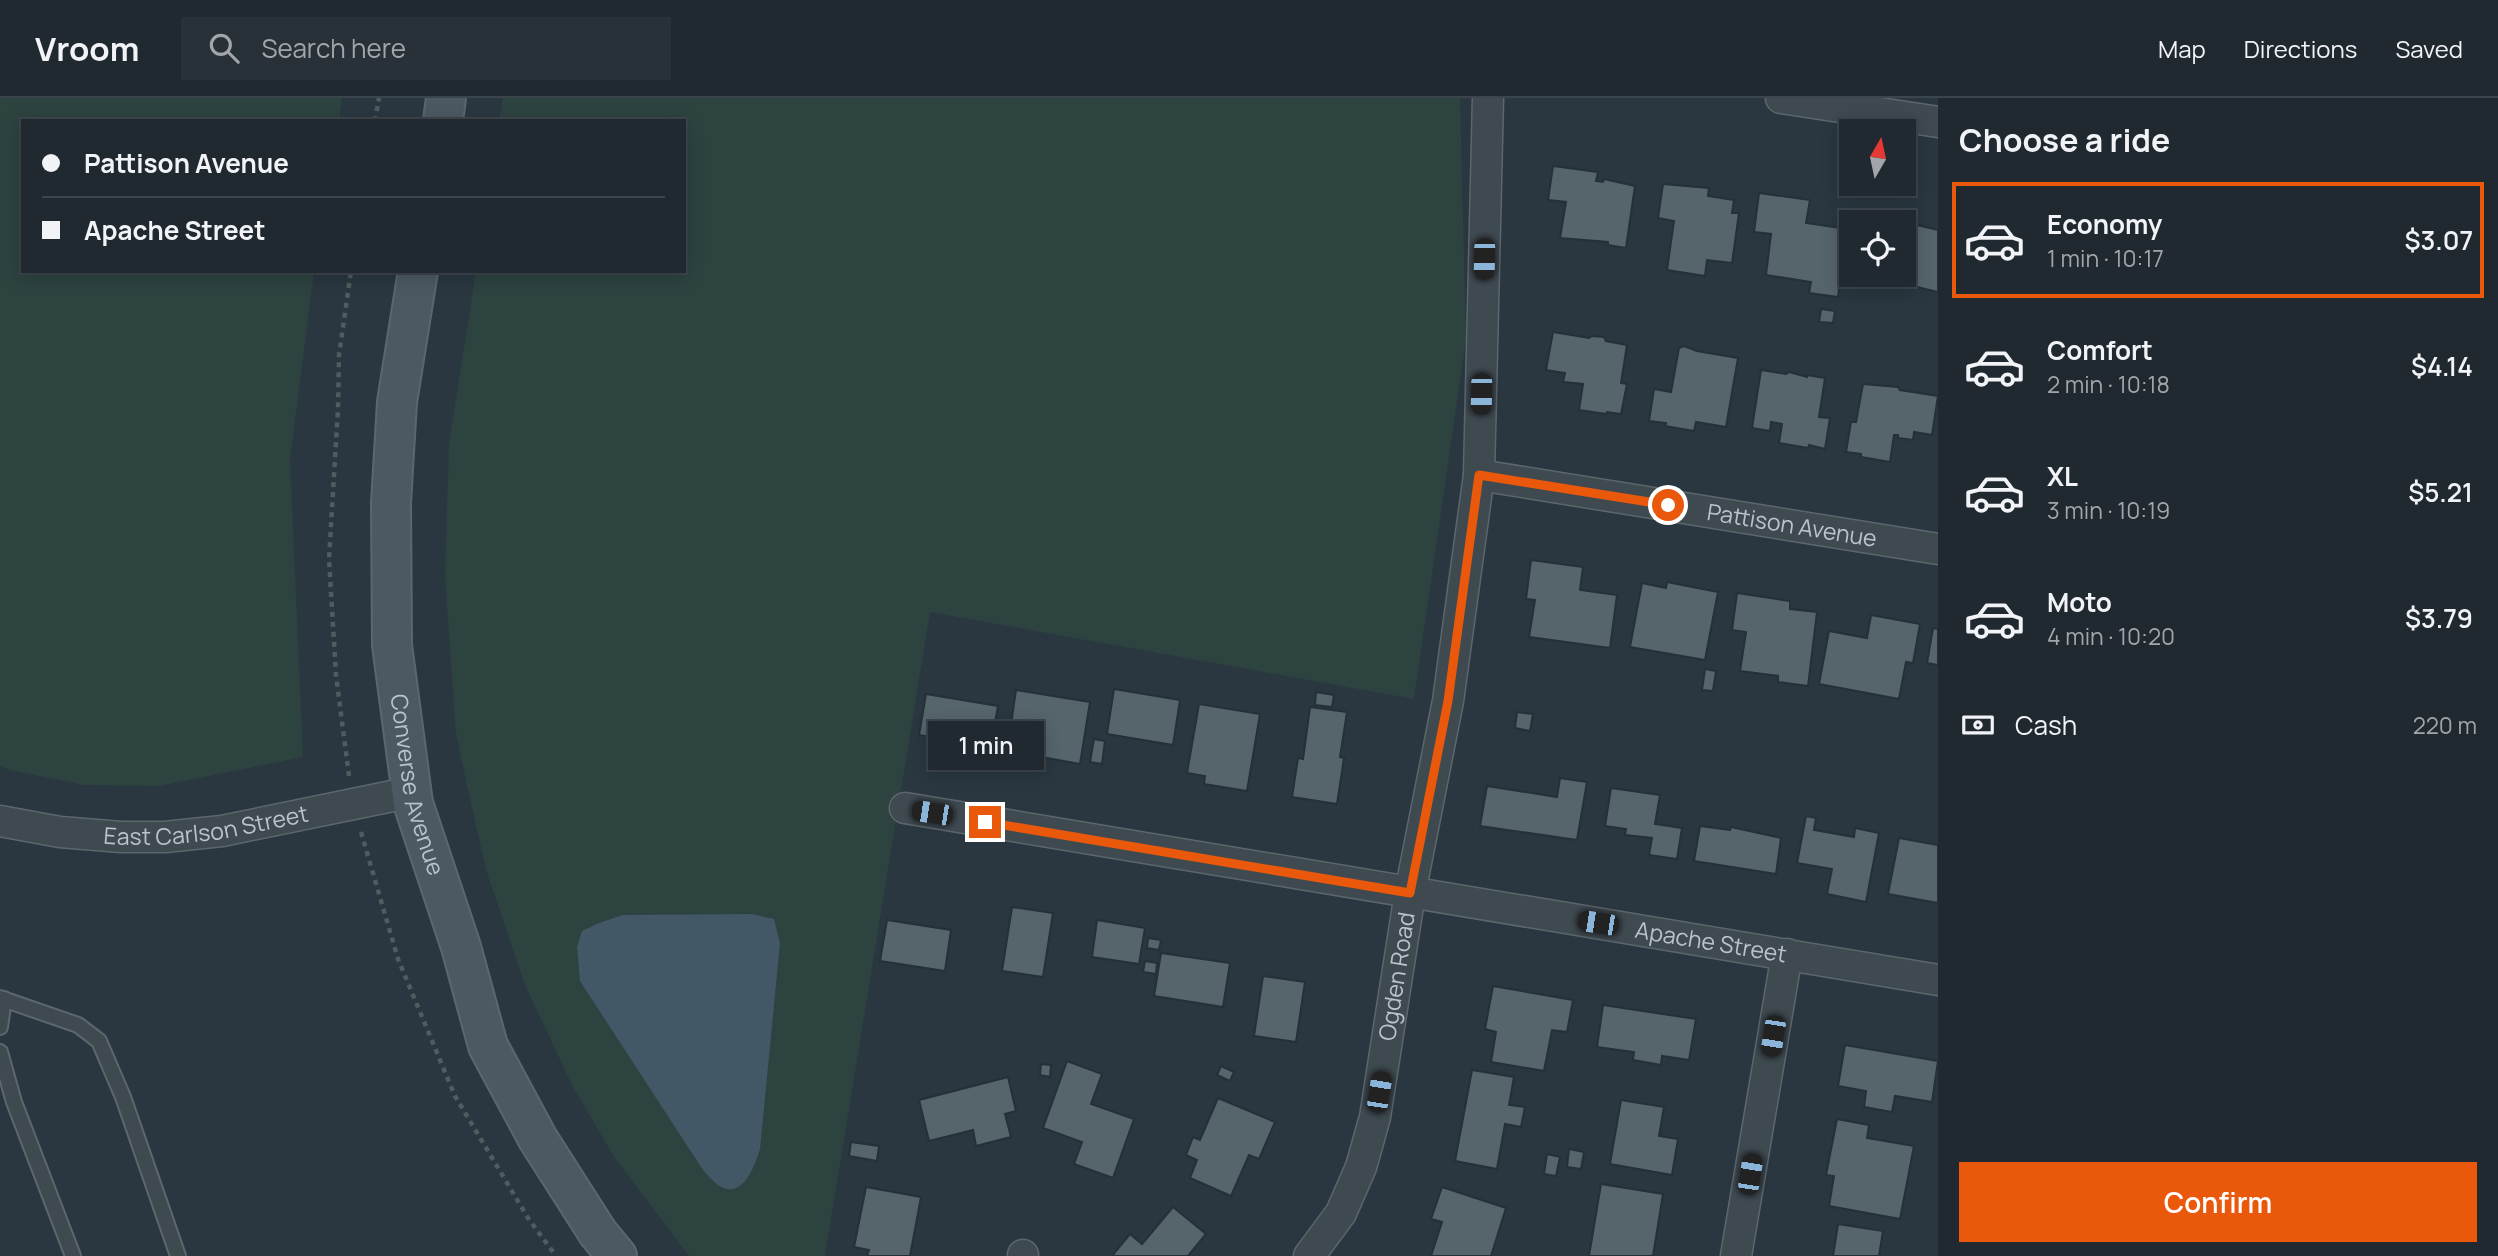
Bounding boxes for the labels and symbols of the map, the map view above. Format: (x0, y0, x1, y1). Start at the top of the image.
north arrow (1839, 119, 1916, 196)
car (1474, 238, 1495, 280)
car (1471, 373, 1492, 415)
route start (1652, 489, 1684, 521)
street label: Pattison Avenue (1705, 495, 1879, 554)
street label: Converse Avenue (384, 692, 453, 879)
callout: 1 min (927, 720, 1043, 770)
street label: East Carlson Street (102, 797, 311, 852)
car (910, 799, 955, 827)
route end (969, 806, 1001, 838)
car (1576, 909, 1621, 937)
street label: Ogden Road (1370, 910, 1422, 1043)
street label: Apache Street (1633, 913, 1789, 970)
car (1760, 1014, 1787, 1058)
car (1366, 1070, 1393, 1114)
car (1737, 1152, 1764, 1196)

